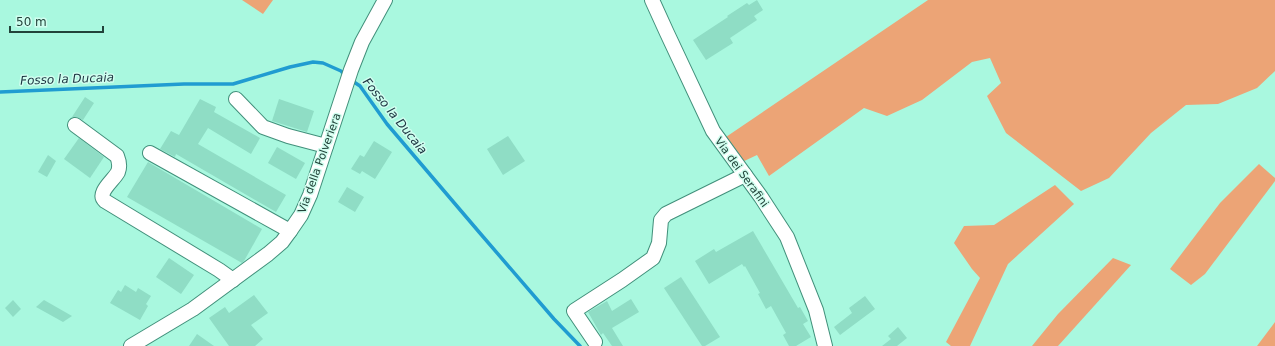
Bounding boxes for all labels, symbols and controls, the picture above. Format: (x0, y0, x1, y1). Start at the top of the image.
scale bar (10, 8, 103, 34)
text: 50 m (16, 15, 47, 29)
water label: Fosso la Ducaia (20, 70, 114, 88)
water label: Fosso la Ducaia (360, 75, 430, 157)
street label: Via della Polveriera (295, 111, 344, 215)
street label: Via dei Serafini (712, 135, 771, 210)

